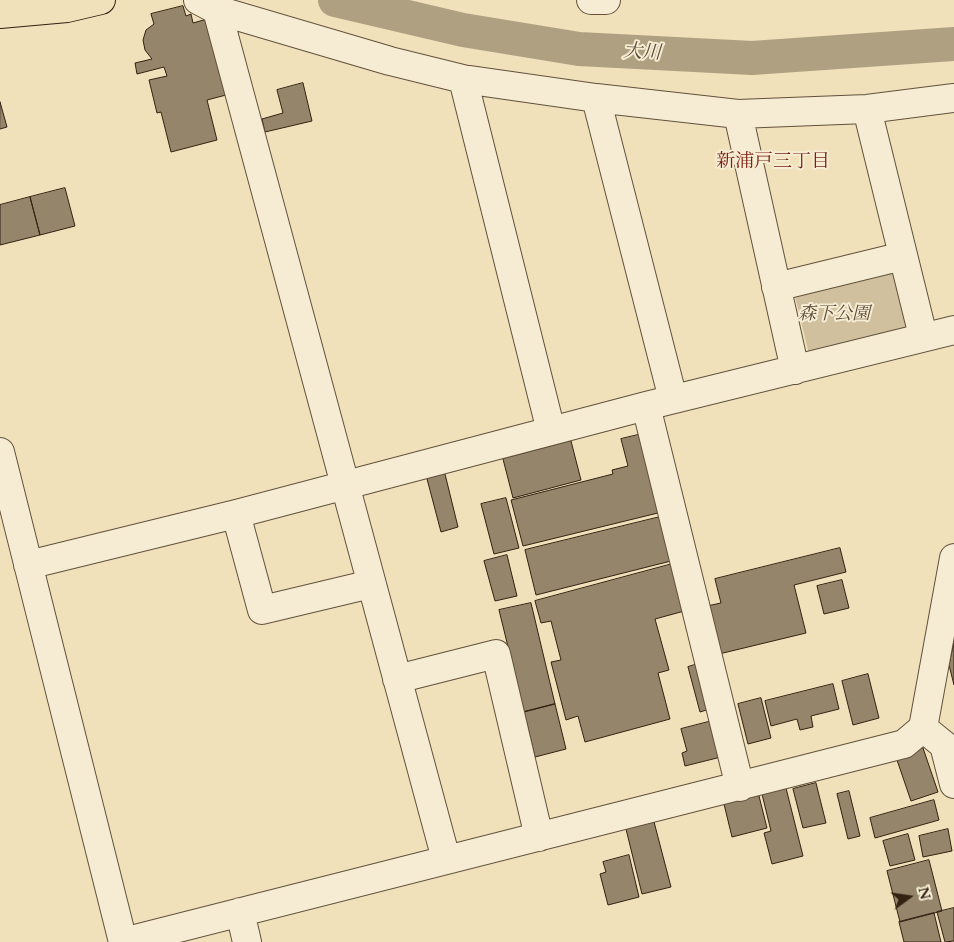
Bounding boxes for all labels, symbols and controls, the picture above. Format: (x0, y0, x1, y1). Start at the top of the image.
water label: 大川 (622, 41, 662, 65)
district label: 新浦戸三丁目 (716, 152, 830, 174)
park label: 森下公園 (798, 304, 870, 326)
north arrow (884, 872, 934, 922)
text: N (913, 885, 935, 901)

